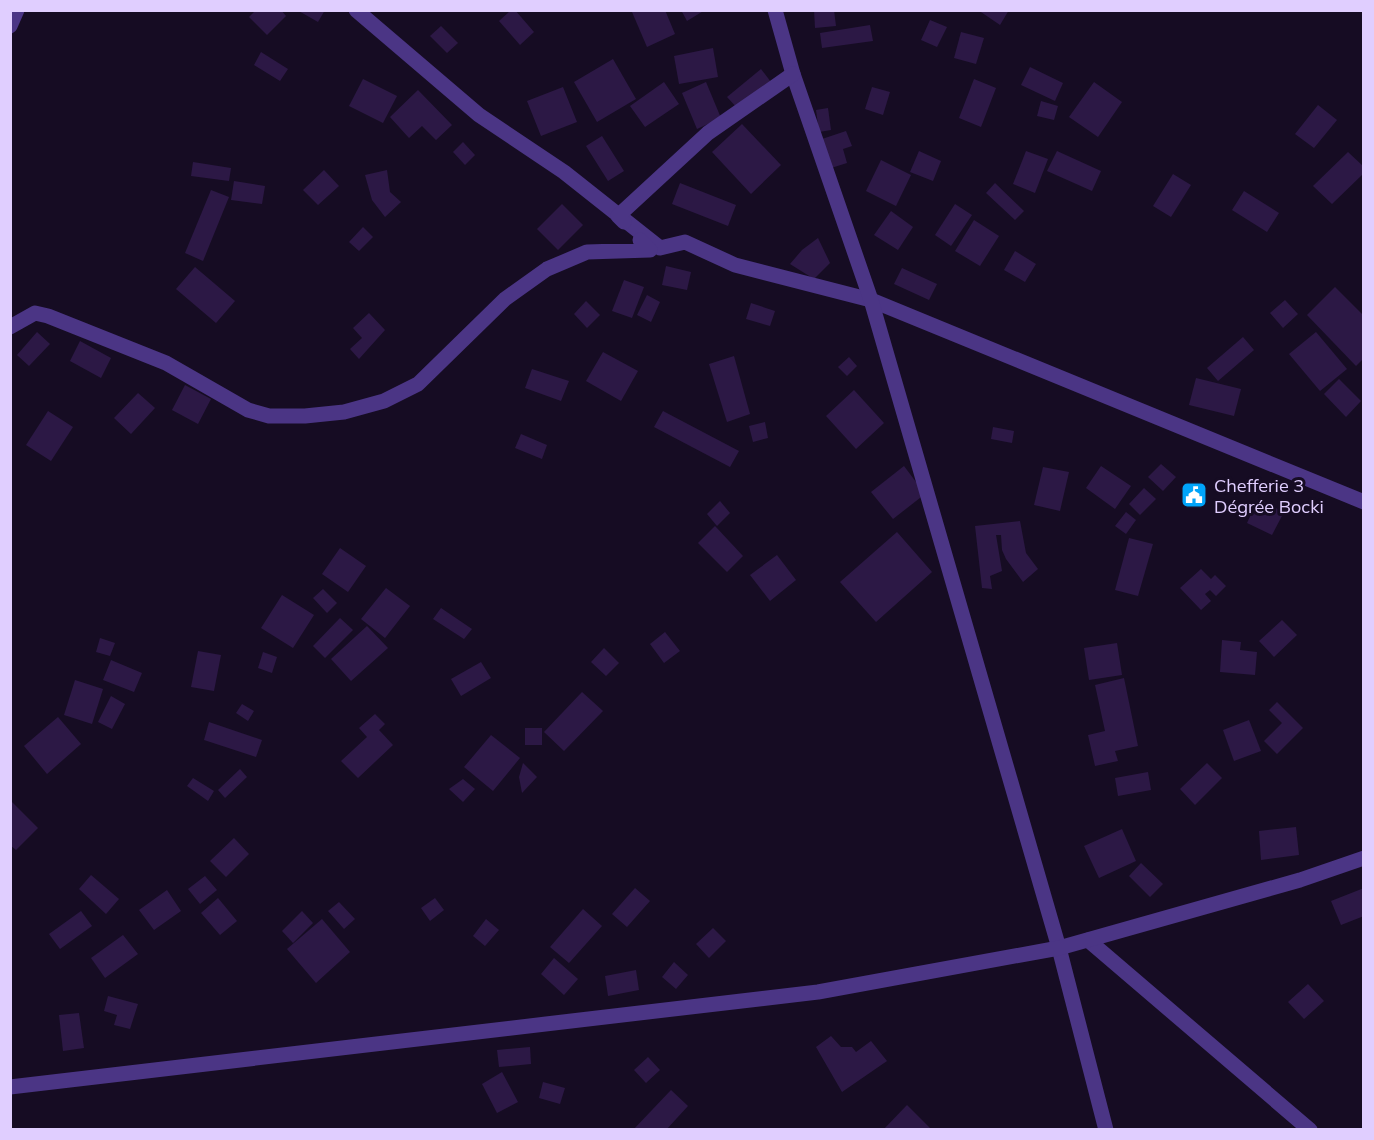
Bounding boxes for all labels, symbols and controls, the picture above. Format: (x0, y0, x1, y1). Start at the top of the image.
place label: Chefferie 3 Dégrée Bocki (1214, 474, 1324, 518)
public building icon: Chefferie 3 Dégrée Bocki (1179, 480, 1209, 510)

